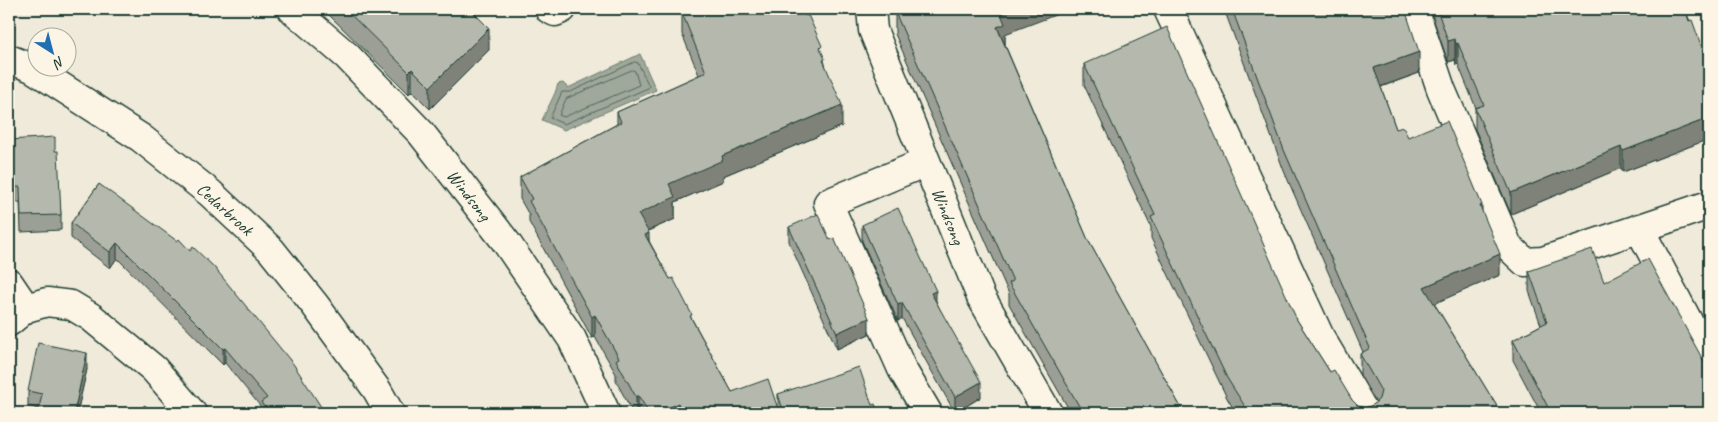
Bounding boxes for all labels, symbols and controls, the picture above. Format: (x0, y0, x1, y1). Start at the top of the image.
north arrow (28, 28, 78, 78)
text: N (49, 53, 68, 73)
street label: Windsong (442, 165, 497, 226)
street label: Cedarbrook (192, 178, 259, 241)
street label: Windsong (927, 185, 970, 249)

